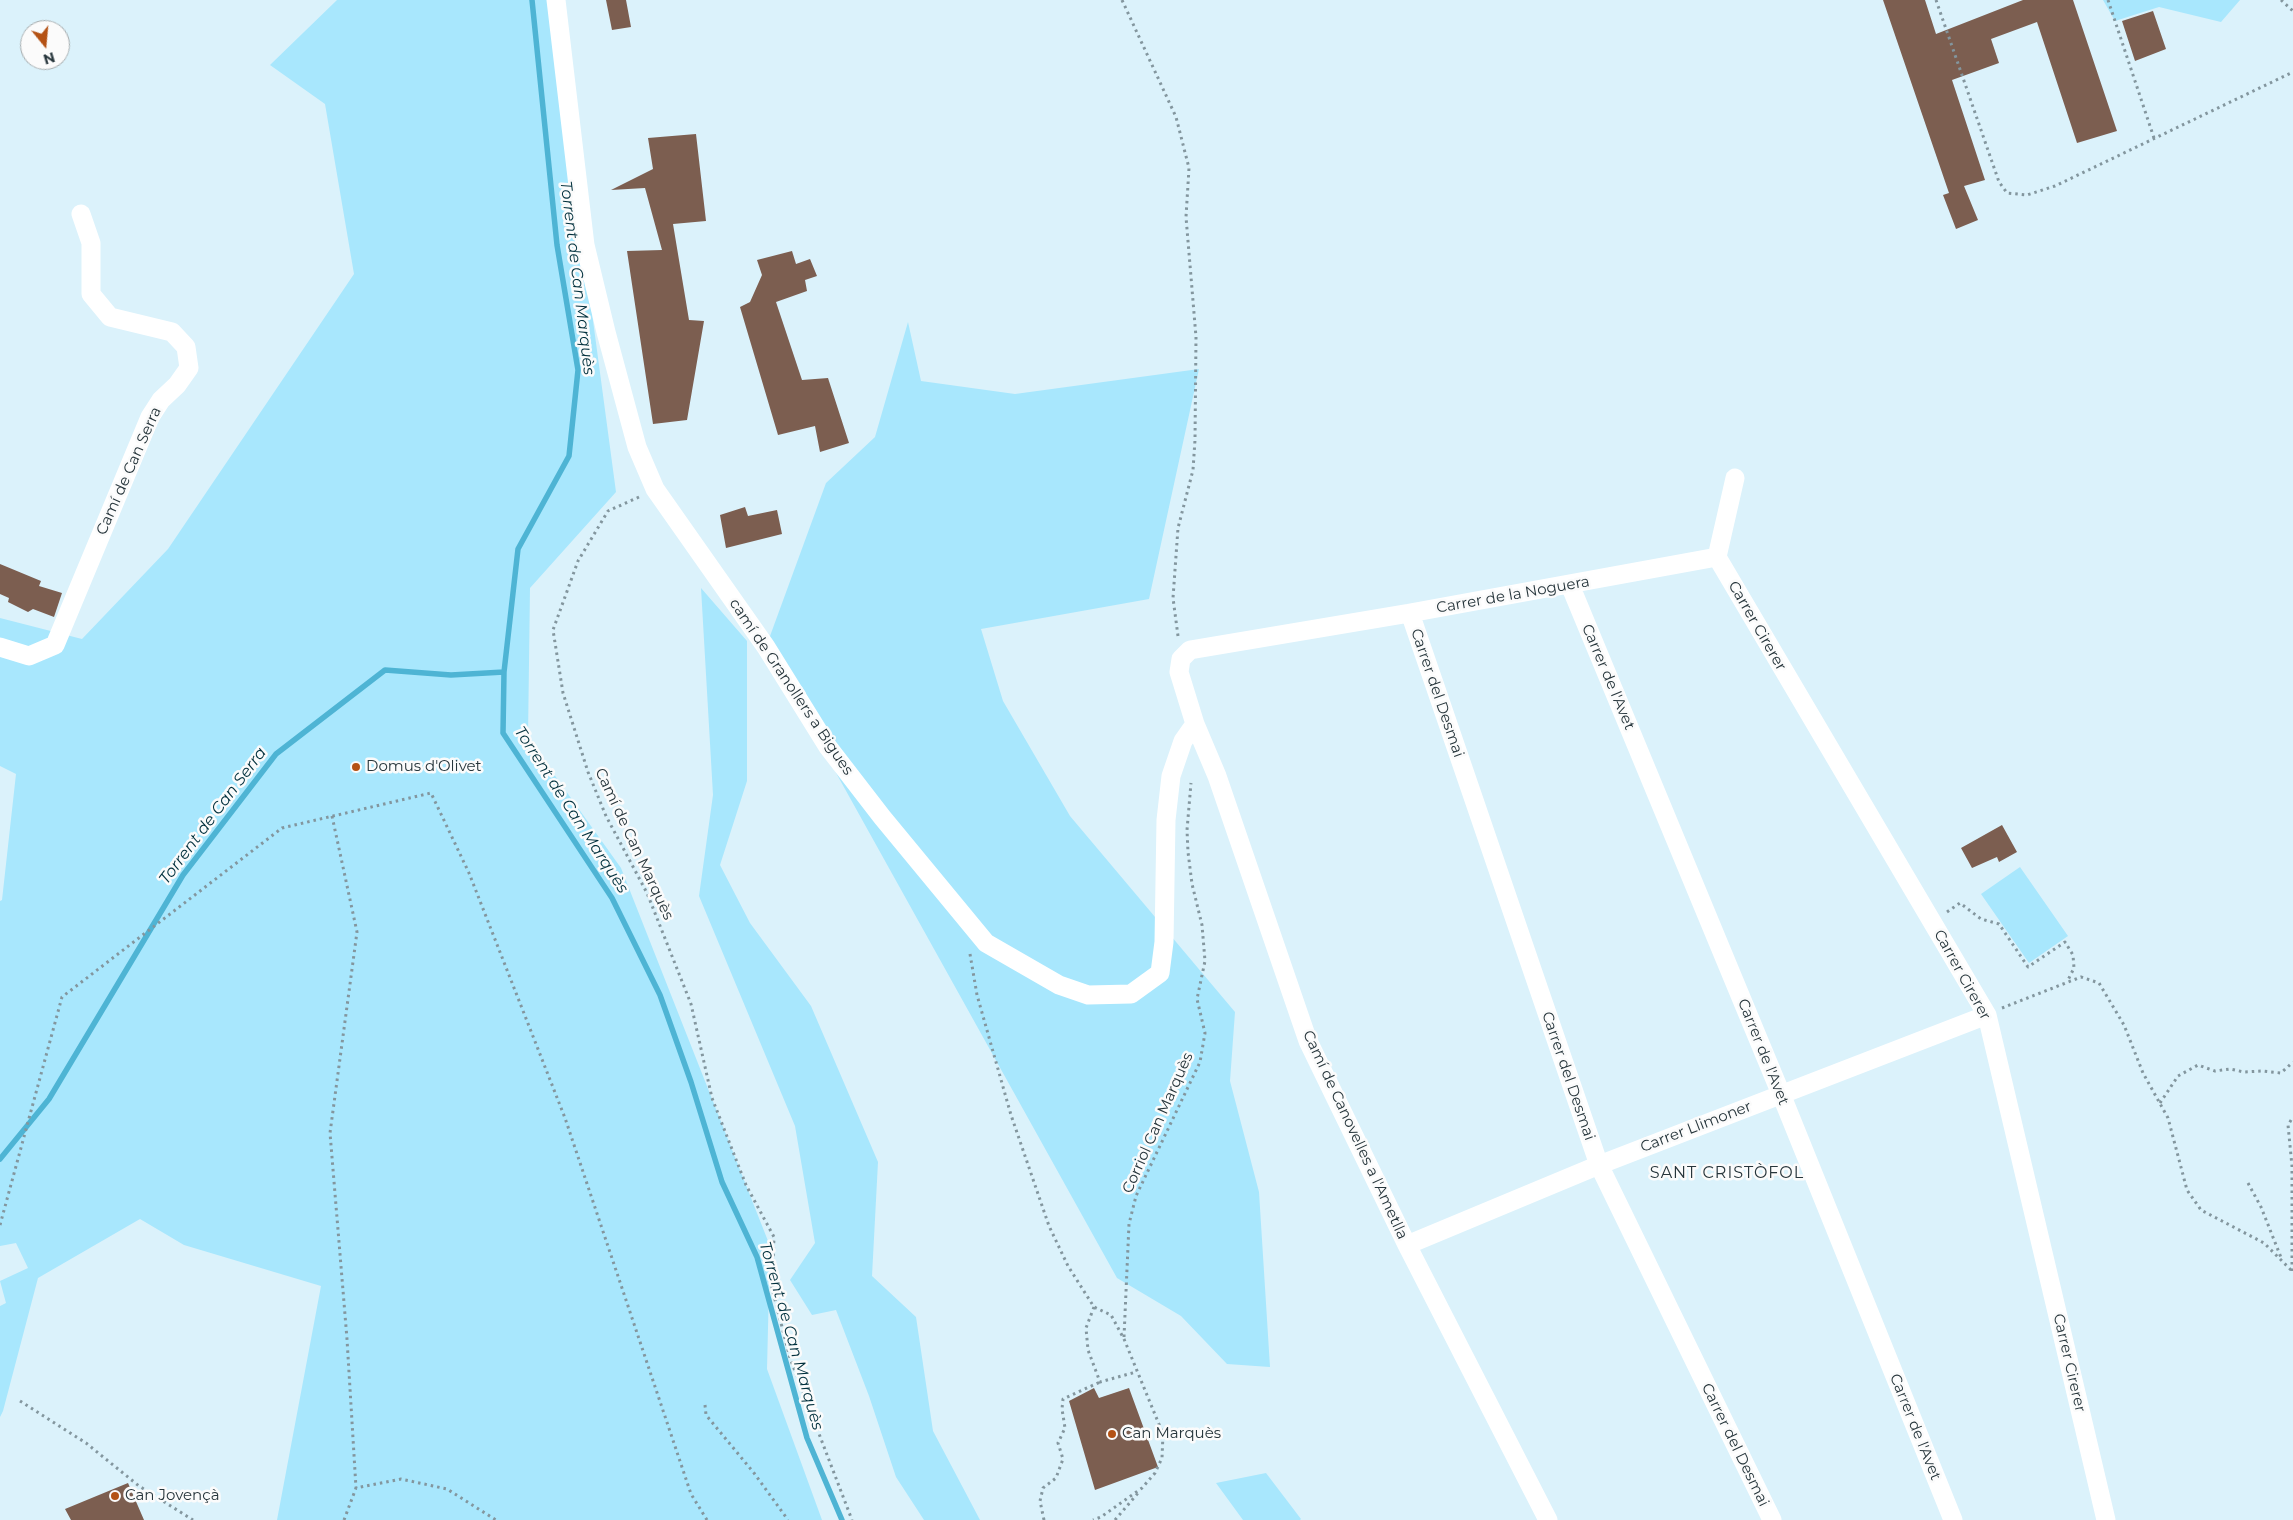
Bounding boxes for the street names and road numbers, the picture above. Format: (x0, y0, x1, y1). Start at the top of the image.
street label: Camí de Can Serra (93, 404, 165, 538)
street label: Carrer de la Noguera (1435, 573, 1591, 617)
street label: Carrer Cirerer (1724, 578, 1790, 674)
street label: camí de Granollers a Bigues (725, 595, 857, 779)
street label: Carrer de l'Avet (1578, 621, 1638, 733)
street label: Carrer del Desmai (1407, 626, 1467, 760)
street label: Camí de Can Marquès (591, 765, 677, 923)
street label: Carrer Cirerer (1930, 927, 1994, 1023)
street label: Carrer de l'Avet (1733, 996, 1793, 1108)
street label: Carrer del Desmai (1538, 1009, 1598, 1143)
street label: Camí de Canovelles a l'Ametlla (1299, 1028, 1411, 1242)
street label: Corriol Can Marquès (1119, 1050, 1197, 1196)
street label: Carrer Llimoner (1638, 1098, 1754, 1156)
street label: Carrer Cirerer (2049, 1312, 2089, 1414)
street label: Carrer de l'Avet (1885, 1371, 1945, 1483)
street label: Carrer del Desmai (1697, 1380, 1773, 1510)

